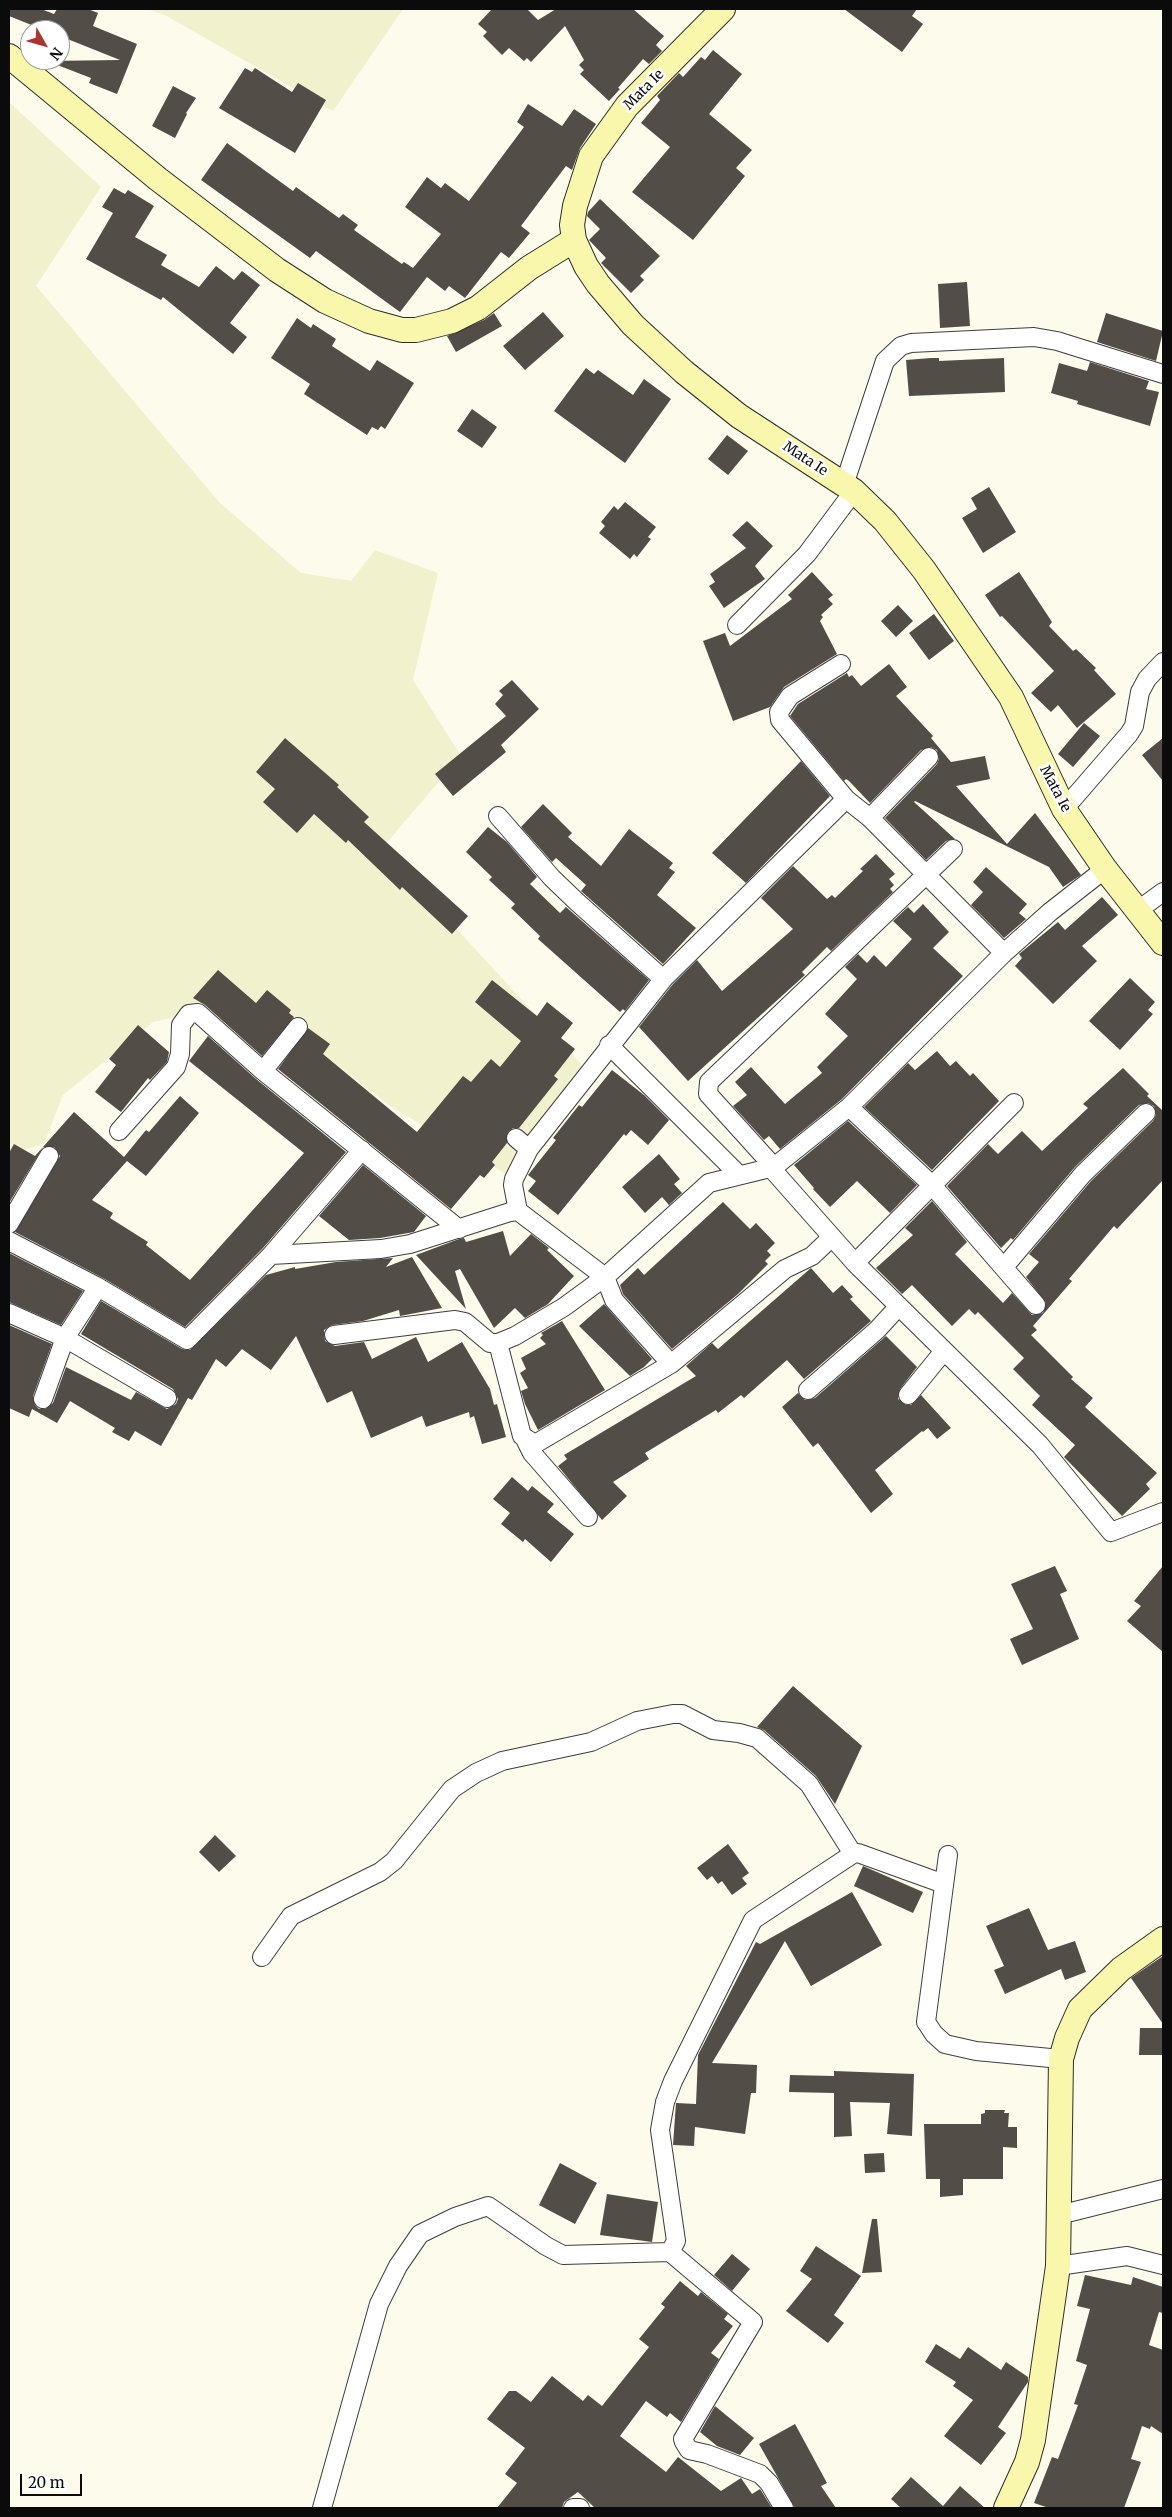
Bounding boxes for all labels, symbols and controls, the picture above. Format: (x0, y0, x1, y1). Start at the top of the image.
north arrow (20, 20, 70, 70)
text: N (46, 44, 67, 64)
street label: Mata Ie (620, 66, 668, 114)
street label: Mata Ie (780, 438, 830, 480)
street label: Mata Ie (1036, 763, 1074, 815)
scale bar (22, 2464, 85, 2496)
text: 20 m (28, 2473, 65, 2492)

